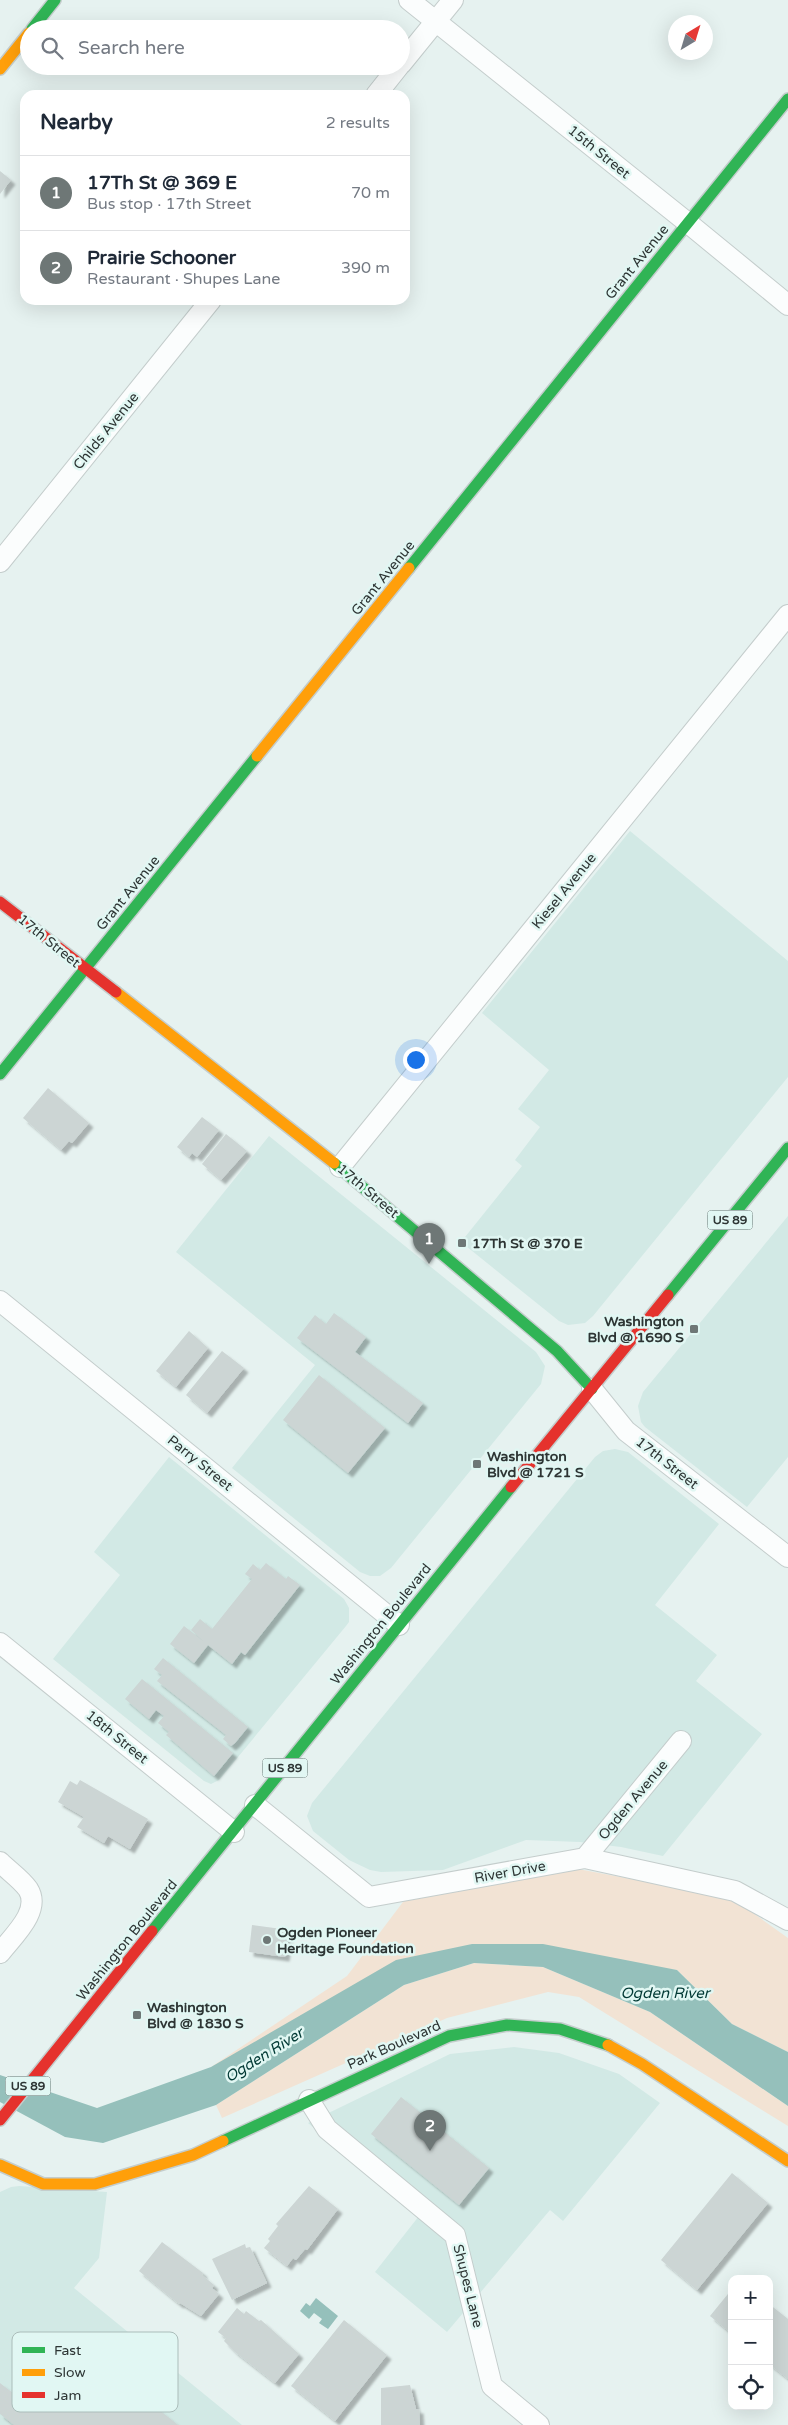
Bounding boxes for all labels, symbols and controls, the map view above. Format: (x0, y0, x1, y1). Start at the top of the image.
north arrow (668, 15, 713, 60)
search box (20, 20, 410, 75)
icon: search (38, 34, 66, 62)
text: Search here (78, 37, 185, 59)
text: Nearby (40, 110, 113, 135)
text: 2 results (326, 113, 390, 133)
street label: 15th Street (564, 122, 634, 183)
text: 17Th St @ 369 E (87, 172, 237, 194)
text: 1 (51, 183, 61, 203)
text: 70 m (351, 183, 390, 203)
text: Bus stop · 17th Street (87, 194, 251, 214)
street label: Grant Avenue (602, 221, 672, 303)
text: Prairie Schooner (87, 247, 236, 269)
text: 2 (51, 258, 61, 278)
text: 390 m (341, 258, 390, 278)
text: Restaurant · Shupes Lane (87, 269, 280, 289)
street label: Childs Avenue (70, 389, 142, 473)
street label: Grant Avenue (348, 537, 418, 619)
street label: Kiesel Avenue (528, 850, 600, 932)
street label: Grant Avenue (93, 852, 163, 934)
street label: 17th Street (14, 911, 84, 972)
your location (403, 1047, 429, 1073)
street label: 17th Street (334, 1160, 403, 1222)
road number: US 89 (708, 1210, 752, 1230)
pin: 1 (413, 1223, 445, 1264)
place label: 17Th St @ 370 E (472, 1235, 583, 1252)
marker: 17Th St @ 370 E (456, 1237, 468, 1249)
place label: Washington Blvd @ 1690 S (587, 1313, 684, 1346)
marker: Washington Blvd @ 1690 S (688, 1323, 700, 1335)
street label: Parry Street (164, 1432, 236, 1495)
street label: 17th Street (632, 1433, 702, 1493)
place label: Washington Blvd @ 1721 S (487, 1448, 584, 1481)
marker: Washington Blvd @ 1721 S (471, 1458, 483, 1470)
street label: Washington Boulevard (327, 1560, 435, 1688)
street label: 18th Street (82, 1707, 152, 1768)
street label: Ogden Avenue (595, 1757, 671, 1843)
road number: US 89 (262, 1759, 308, 1778)
street label: River Drive (473, 1857, 547, 1887)
street label: Washington Boulevard (73, 1876, 181, 2004)
place label: Ogden Pioneer Heritage Foundation (277, 1924, 414, 1957)
marker: Ogden Pioneer Heritage Foundation (261, 1934, 273, 1946)
water label: Ogden River (621, 1984, 712, 2002)
place label: Washington Blvd @ 1830 S (147, 1999, 244, 2032)
marker: Washington Blvd @ 1830 S (131, 2009, 143, 2021)
street label: Park Boulevard (345, 2017, 443, 2073)
water label: Ogden River (222, 2023, 308, 2086)
road number: US 89 (5, 2076, 50, 2096)
pin: 2 (414, 2110, 446, 2151)
street label: Shupes Lane (449, 2243, 487, 2329)
map controls (728, 2275, 773, 2410)
button: + (728, 2275, 773, 2320)
button: − (728, 2320, 773, 2365)
legend (12, 2332, 178, 2412)
text: Fast (54, 2342, 82, 2359)
text: Slow (54, 2364, 86, 2381)
button: locate (728, 2365, 773, 2410)
text: Jam (54, 2387, 81, 2404)

